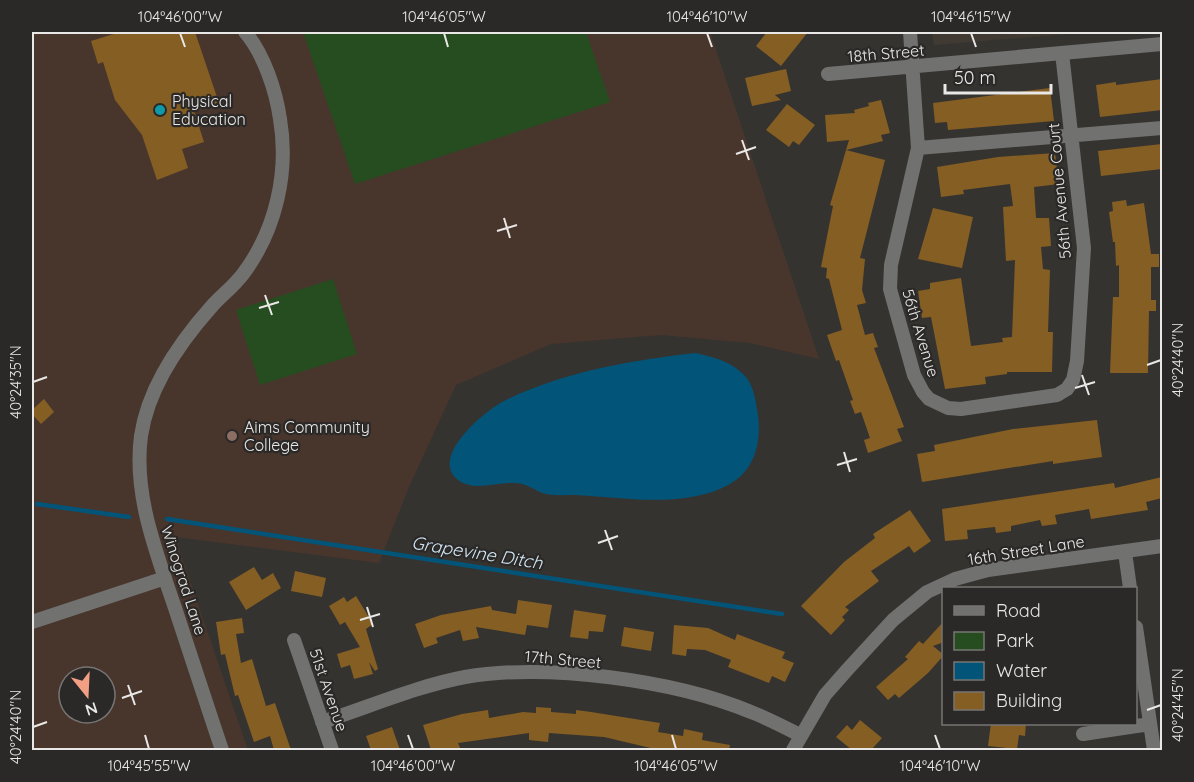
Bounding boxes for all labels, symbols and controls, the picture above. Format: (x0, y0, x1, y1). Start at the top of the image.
text: 104°46'00"W (138, 7, 223, 26)
text: 104°46'05"W (402, 7, 486, 26)
text: 104°46'10"W (667, 7, 748, 26)
text: 104°46'15"W (931, 7, 1012, 26)
street label: 18th Street (847, 40, 925, 66)
scale bar (945, 57, 1052, 95)
text: 50 m (954, 66, 996, 89)
place label: Physical Education (172, 91, 246, 129)
marker: Physical Education (153, 103, 167, 117)
street label: 56th Avenue Court (1043, 122, 1075, 260)
street label: 56th Avenue (898, 287, 944, 379)
text: 40°24'40"N (1168, 323, 1187, 397)
text: 40°24'35"N (6, 345, 25, 419)
place label: Aims Community College (244, 417, 370, 455)
marker: Aims Community College (225, 429, 239, 443)
street label: Winograd Lane (157, 523, 211, 637)
water label: Grapevine Ditch (410, 531, 545, 574)
street label: 16th Street Lane (966, 531, 1086, 569)
legend (942, 587, 1137, 725)
text: Road (996, 599, 1041, 622)
text: Park (996, 629, 1034, 652)
street label: 51st Avenue (305, 646, 353, 734)
street label: 17th Street (524, 646, 602, 672)
text: Water (996, 659, 1047, 682)
north arrow (57, 665, 117, 725)
text: 40°24'45"N (1168, 668, 1187, 742)
text: Building (996, 689, 1062, 712)
text: 40°24'40"N (6, 690, 25, 764)
text: N (83, 698, 100, 721)
text: 104°45'55"W (107, 756, 191, 775)
text: 104°46'00"W (371, 756, 456, 775)
text: 104°46'05"W (634, 756, 718, 775)
text: 104°46'10"W (900, 756, 981, 775)

